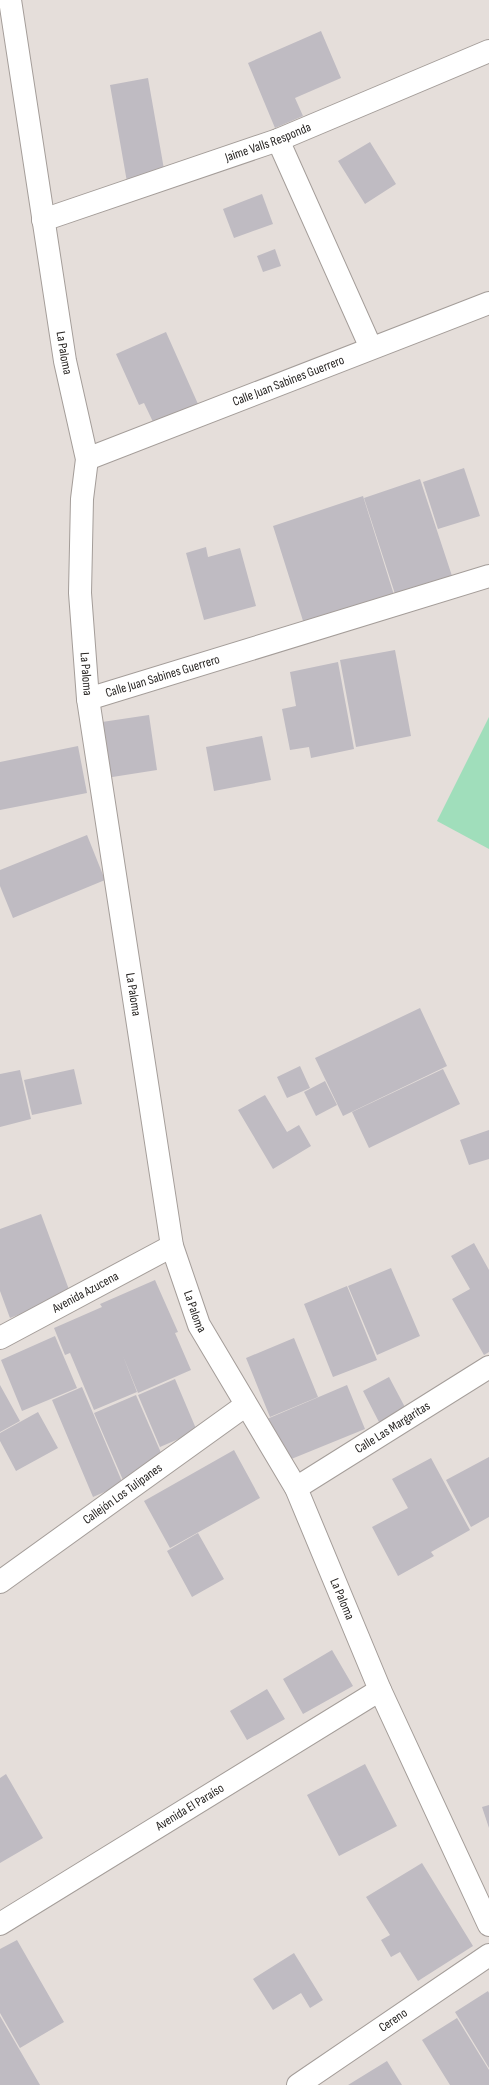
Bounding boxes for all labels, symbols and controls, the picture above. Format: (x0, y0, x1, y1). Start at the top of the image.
street label: Jaime Valls Responda (222, 119, 313, 166)
street label: La Paloma (53, 330, 76, 376)
street label: Calle Juan Sabines Guerrero (230, 352, 347, 410)
street label: Calle Juan Sabines Guerrero (104, 651, 222, 701)
street label: La Paloma (76, 652, 96, 696)
street label: La Paloma (122, 972, 145, 1017)
street label: Avenida Azucena (49, 1268, 121, 1317)
street label: La Paloma (180, 1288, 210, 1336)
street label: Calle Las Margaritas (352, 1398, 433, 1457)
street label: Callejón Los Tulipanes (80, 1460, 166, 1528)
street label: La Paloma (326, 1576, 358, 1622)
street label: Avenida El Paraíso (152, 1780, 227, 1835)
street label: Cereno (376, 2005, 410, 2036)

